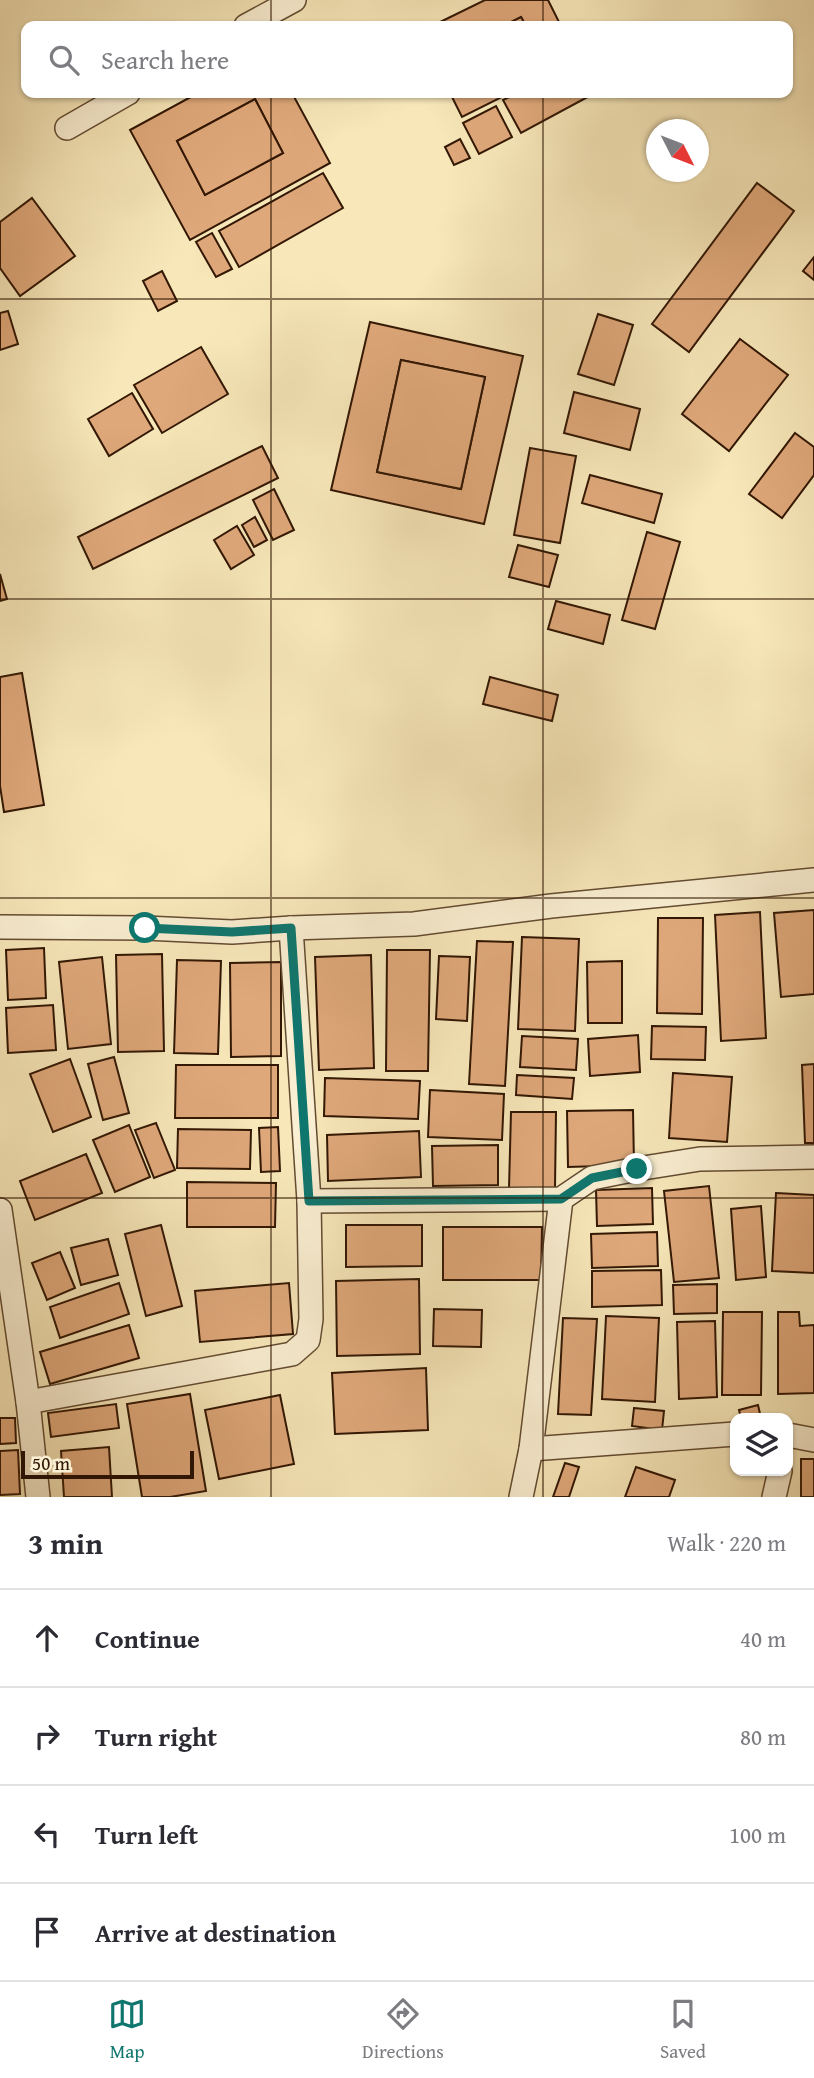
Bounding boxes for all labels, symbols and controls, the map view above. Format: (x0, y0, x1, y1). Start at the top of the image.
search box (21, 21, 793, 98)
text: Search here (101, 40, 229, 79)
icon: search (45, 41, 83, 79)
north arrow (646, 119, 709, 182)
route start (129, 912, 160, 943)
route end (621, 1153, 652, 1184)
map controls (730, 1413, 793, 1476)
button: layers (730, 1413, 793, 1476)
scale bar (21, 1448, 194, 1480)
text: 50 m (32, 1449, 70, 1477)
text: 3 min (28, 1521, 103, 1565)
text: Walk · 220 m (667, 1526, 786, 1559)
icon: ahead (28, 1619, 66, 1657)
text: Continue (95, 1619, 200, 1658)
text: 40 m (740, 1622, 786, 1655)
icon: right (28, 1717, 66, 1755)
text: Turn right (95, 1717, 217, 1756)
text: 80 m (740, 1720, 786, 1753)
icon: left (28, 1815, 66, 1853)
text: Turn left (95, 1815, 198, 1854)
text: 100 m (729, 1818, 786, 1851)
icon: arrive (28, 1913, 66, 1951)
text: Arrive at destination (95, 1913, 336, 1952)
tab: Map (108, 1995, 146, 2065)
tab: Directions (362, 1995, 444, 2065)
tab: Saved (660, 1995, 706, 2065)

